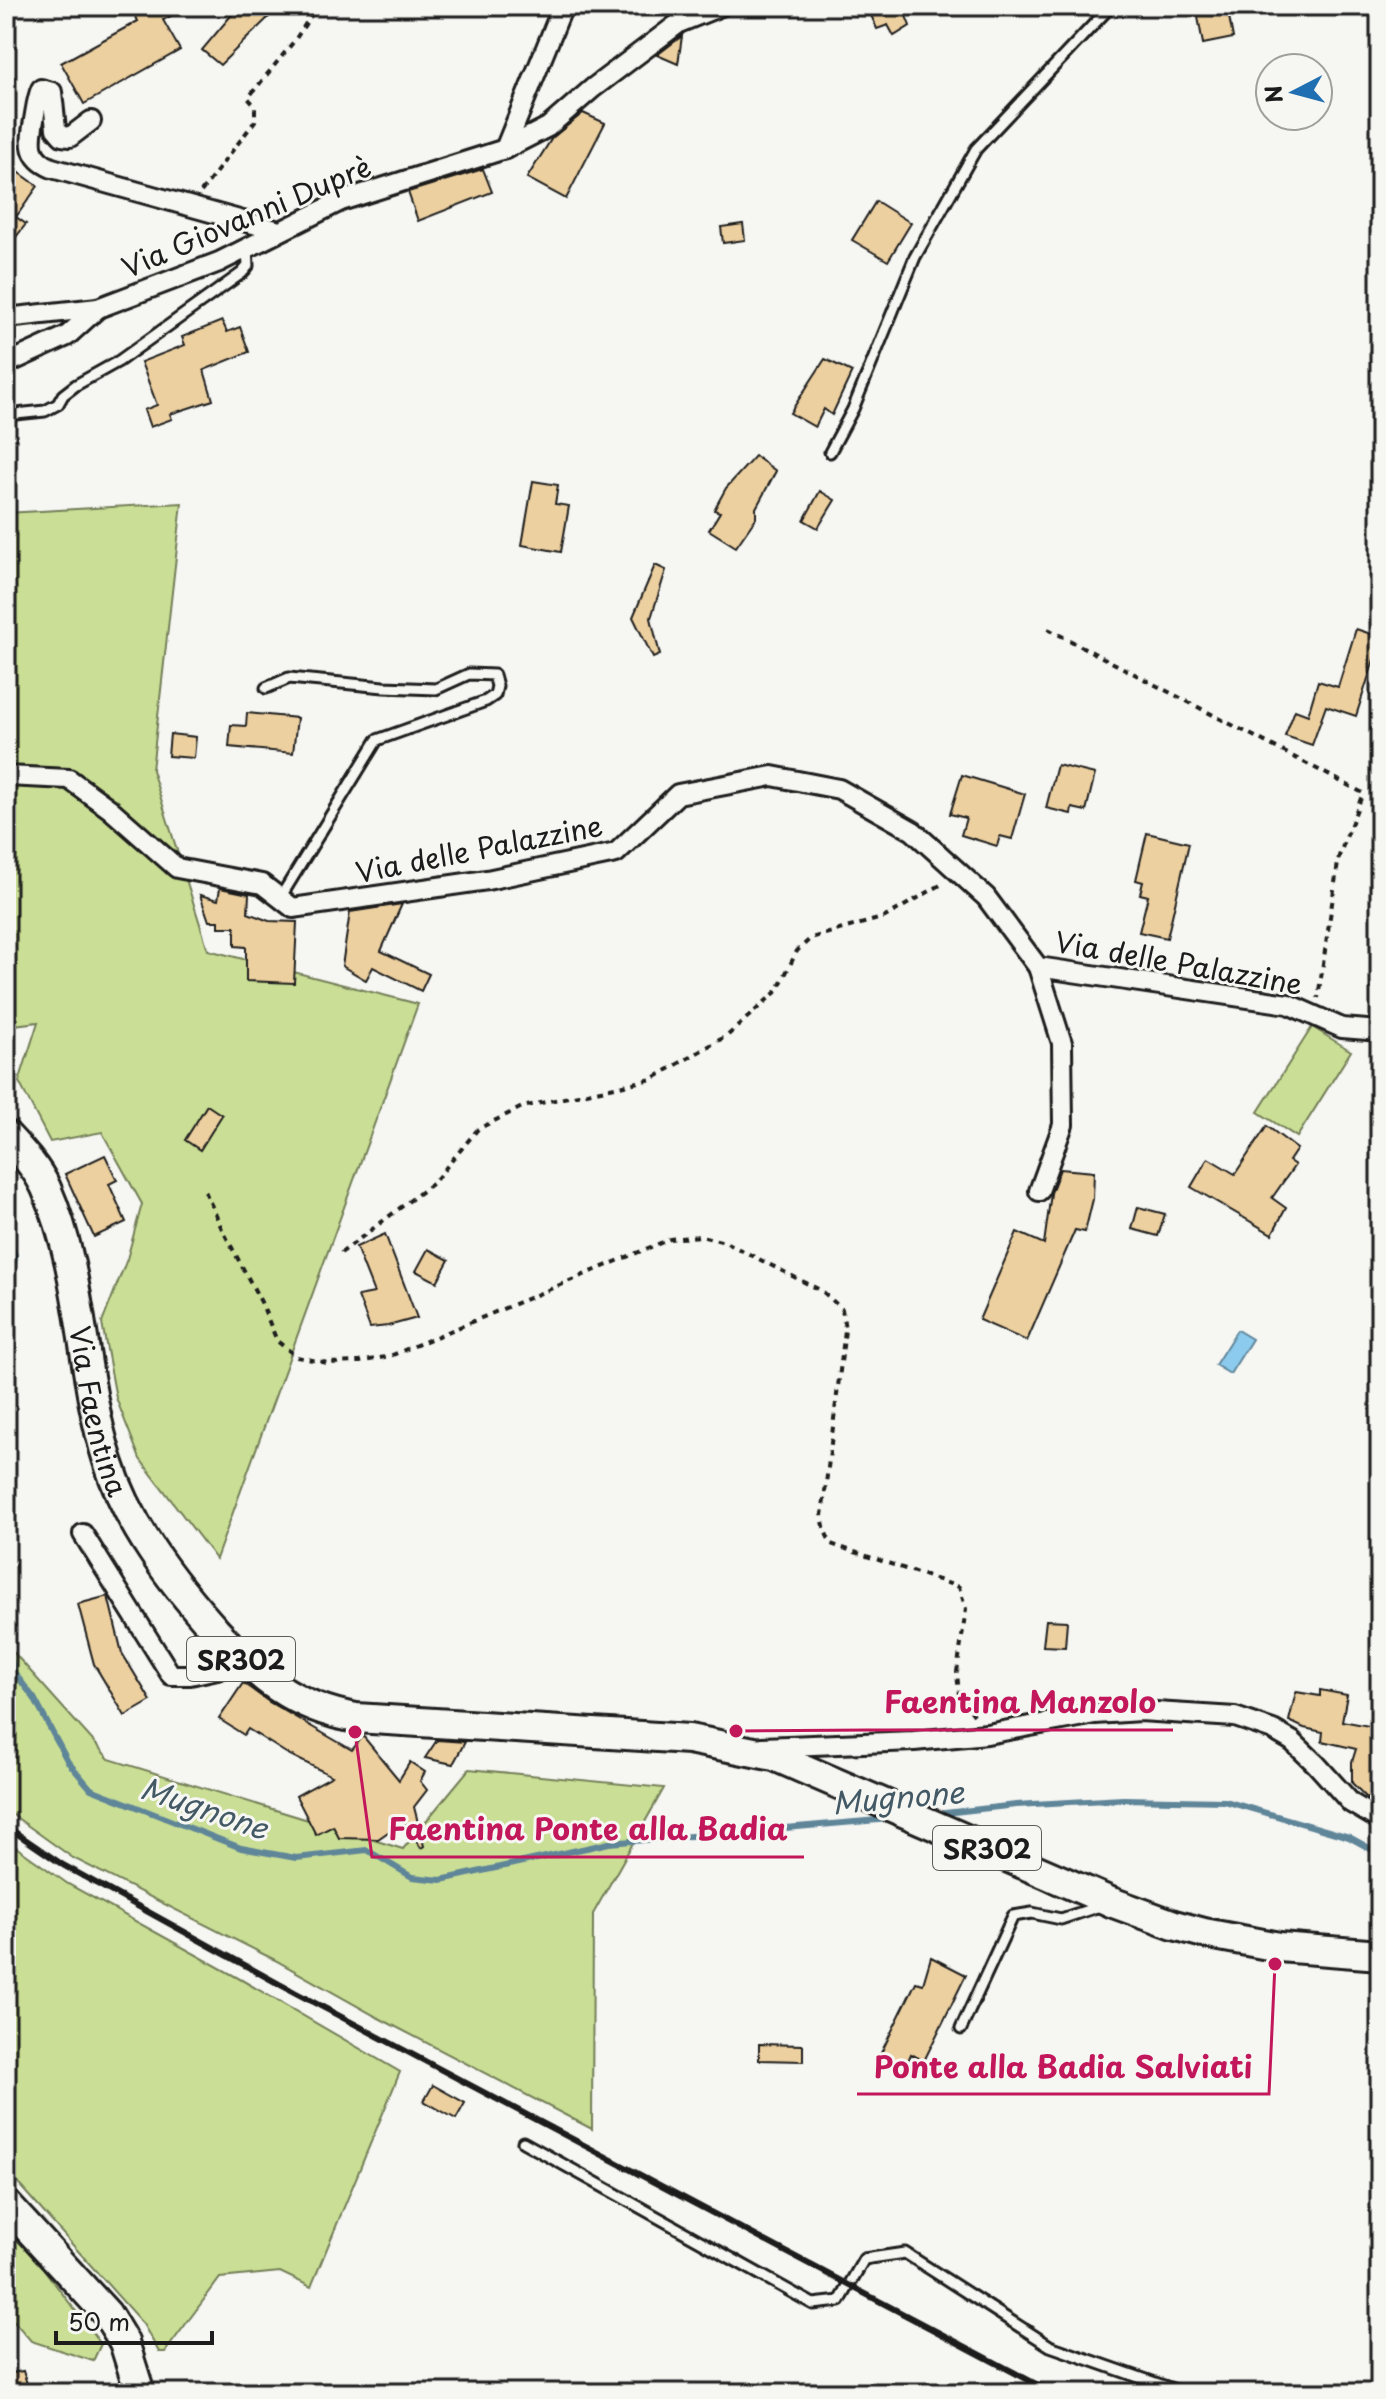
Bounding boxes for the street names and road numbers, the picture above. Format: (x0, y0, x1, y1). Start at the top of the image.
street label: Via Giovanni Duprè (115, 144, 377, 288)
street label: Via delle Palazzine (352, 803, 606, 893)
street label: Via delle Palazzine (1052, 919, 1306, 1005)
street label: Via Faentina (60, 1323, 141, 1503)
road number: SR302 (187, 1637, 295, 1681)
road number: SR302 (933, 1826, 1041, 1870)

